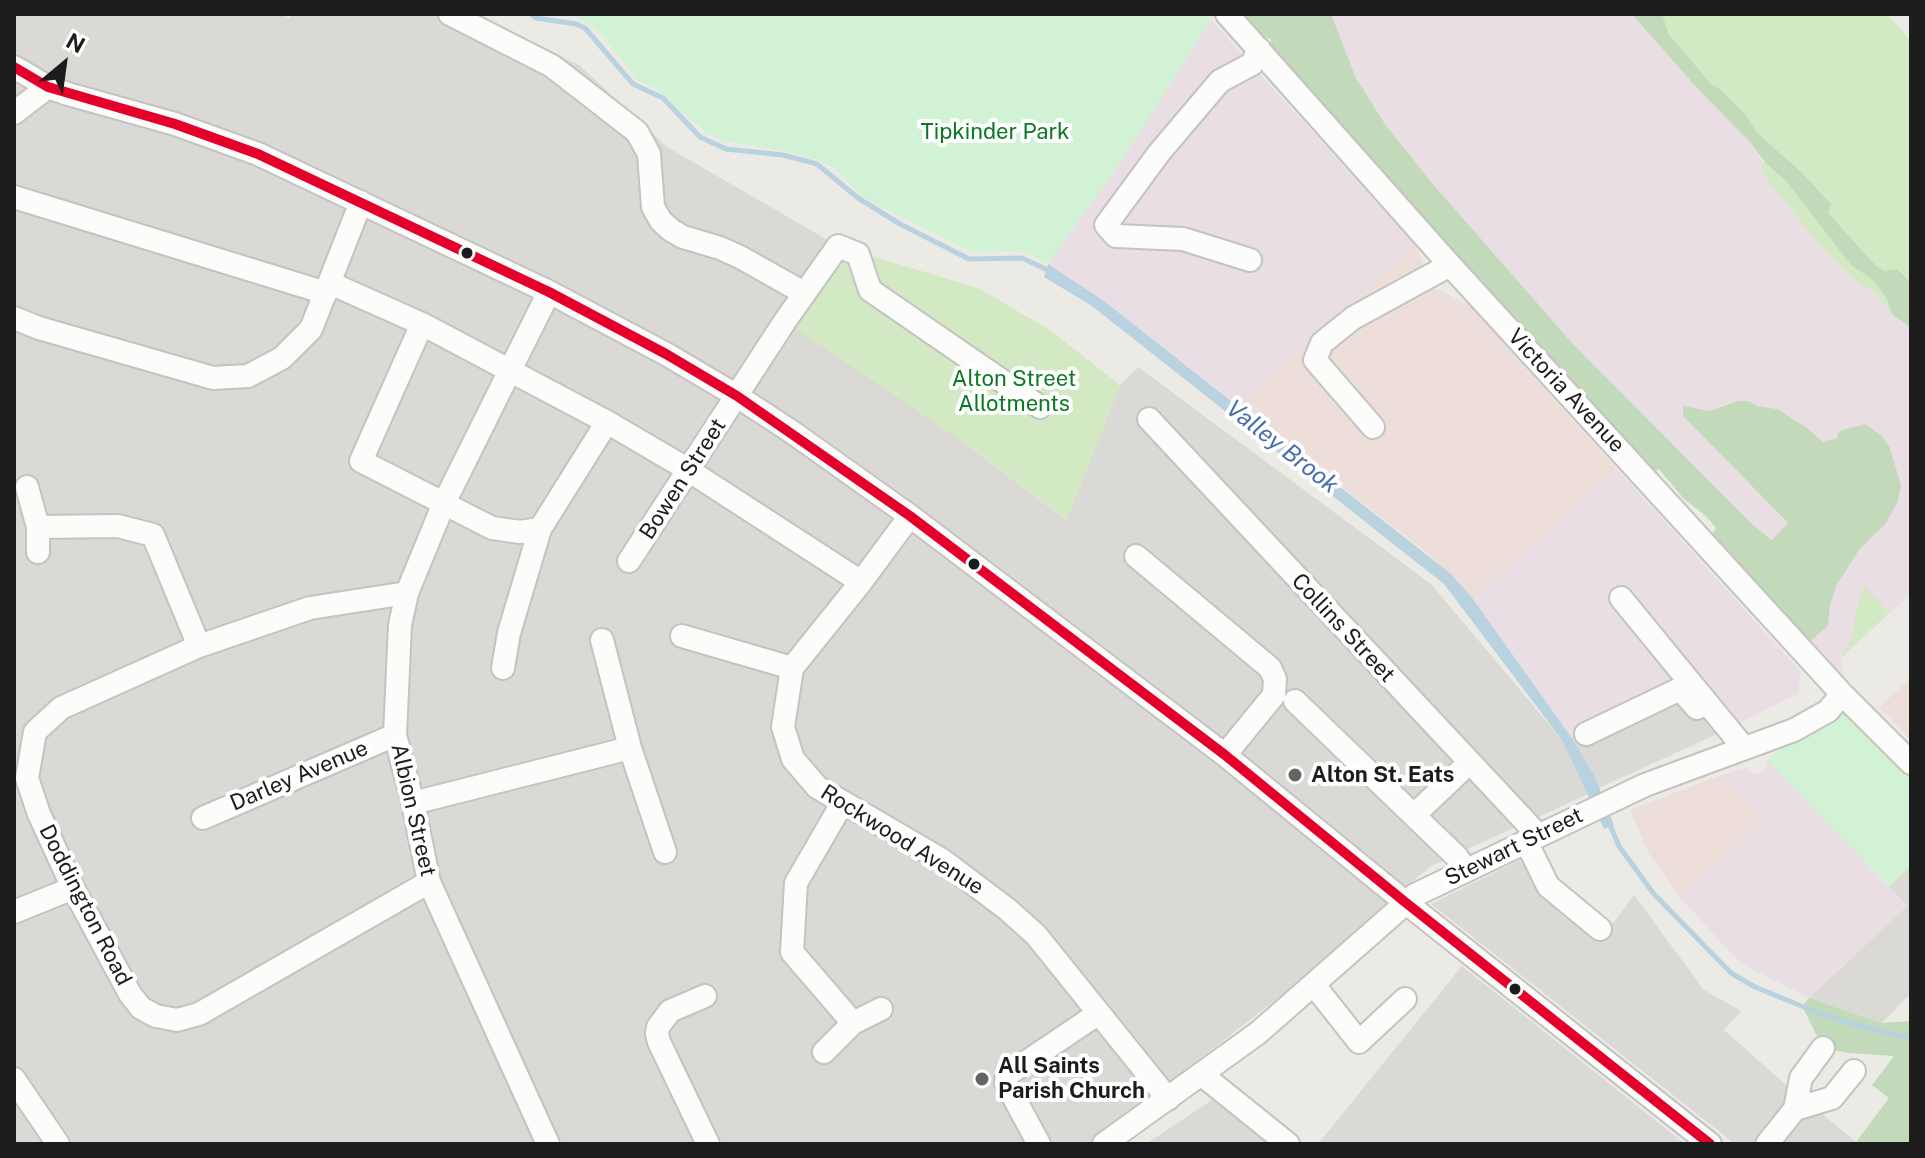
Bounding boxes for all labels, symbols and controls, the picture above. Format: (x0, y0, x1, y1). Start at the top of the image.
north arrow (24, 24, 104, 104)
text: N (62, 27, 89, 59)
park label: Tipkinder Park (921, 119, 1069, 145)
unlabelled marker (459, 245, 475, 261)
street label: Victoria Avenue (1502, 324, 1630, 458)
park label: Alton Street Allotments (952, 366, 1076, 418)
water label: Valley Brook (1220, 394, 1344, 500)
street label: Bowen Street (634, 414, 732, 544)
unlabelled marker (966, 556, 982, 572)
street label: Collins Street (1286, 568, 1400, 688)
street label: Darley Avenue (226, 735, 372, 817)
street label: Albion Street (385, 741, 441, 879)
place label: Alton St. Eats (1311, 762, 1454, 788)
marker: Alton St. Eats (1286, 766, 1304, 784)
street label: Rockwood Avenue (816, 779, 988, 901)
street label: Stewart Street (1441, 802, 1587, 892)
street label: Doddington Road (33, 820, 137, 990)
unlabelled marker (1507, 981, 1523, 997)
place label: All Saints Parish Church (998, 1053, 1145, 1104)
marker: All Saints Parish Church (973, 1070, 991, 1088)

